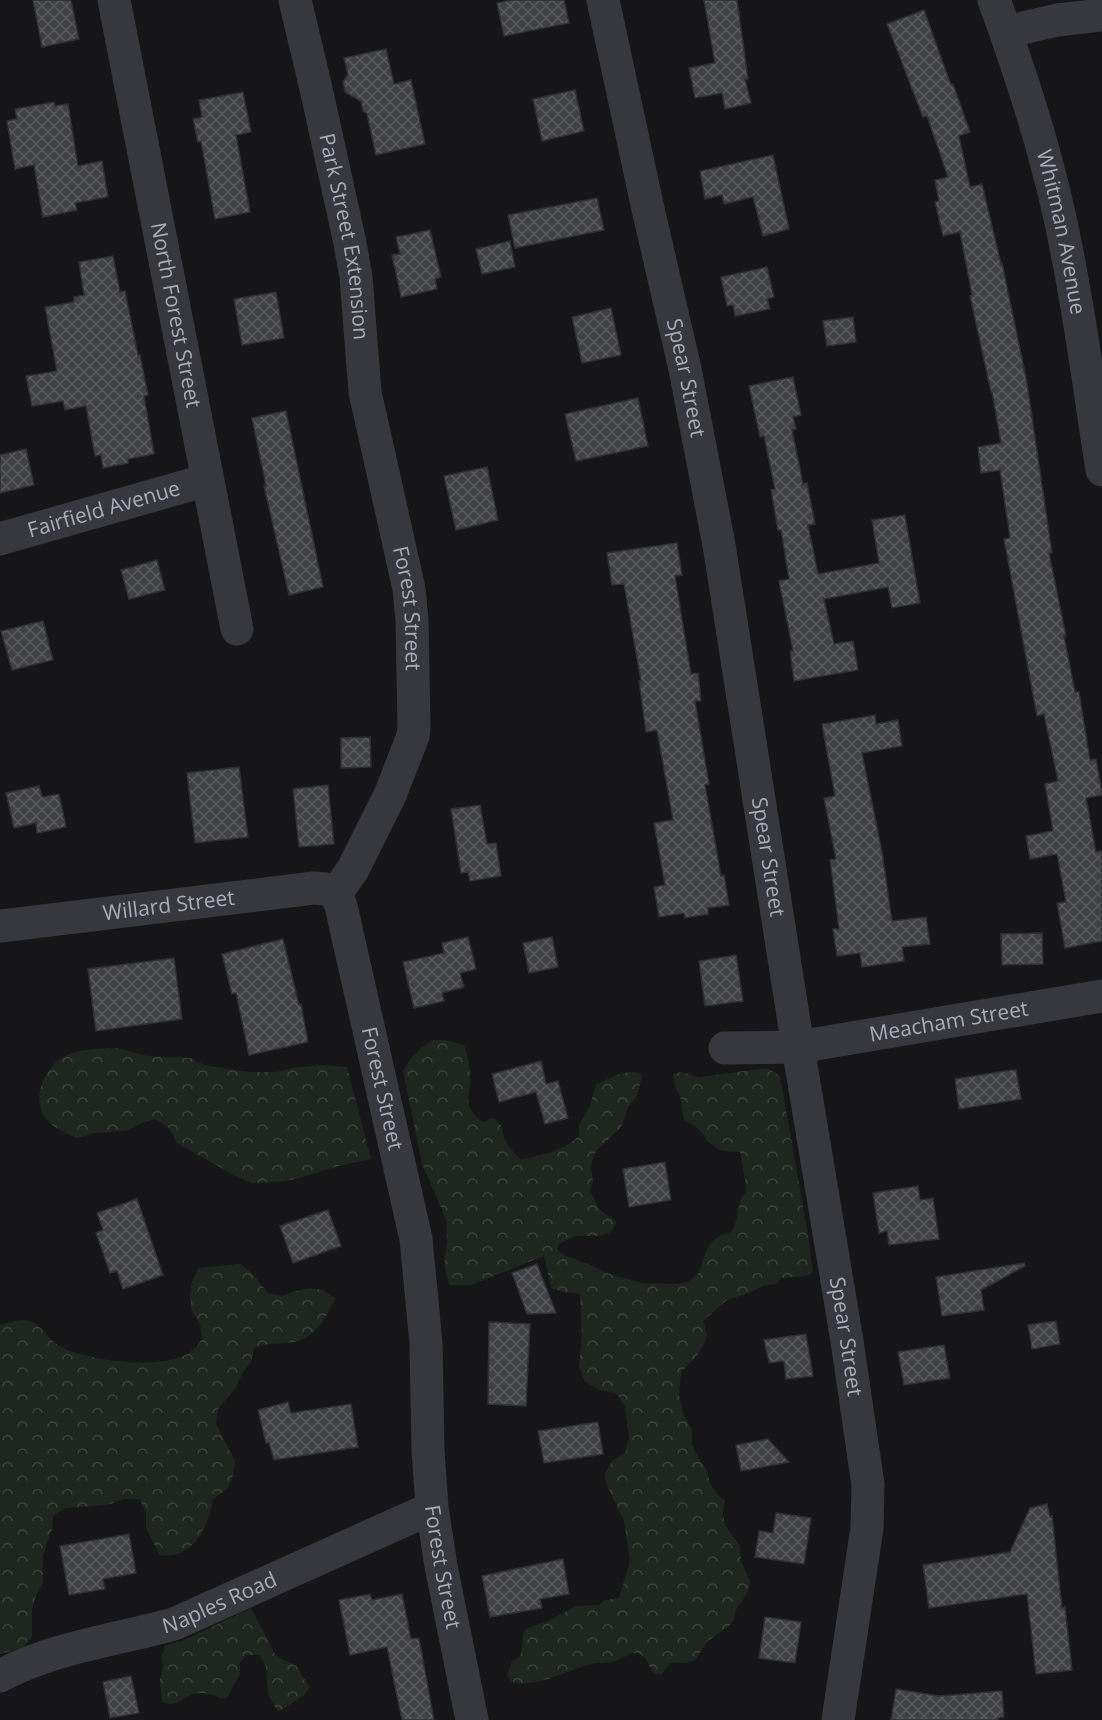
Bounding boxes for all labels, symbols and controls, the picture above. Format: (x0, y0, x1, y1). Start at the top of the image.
street label: Park Street Extension (313, 131, 376, 341)
street label: Whitman Avenue (1031, 146, 1093, 316)
street label: North Forest Street (145, 220, 208, 410)
street label: Spear Street (661, 316, 713, 440)
street label: Fairfield Avenue (24, 473, 183, 543)
street label: Forest Street (387, 543, 428, 671)
street label: Spear Street (746, 795, 792, 918)
street label: Willard Street (101, 883, 236, 926)
street label: Meacham Street (867, 994, 1030, 1048)
street label: Forest Street (356, 1024, 411, 1153)
street label: Spear Street (824, 1275, 870, 1398)
street label: Forest Street (419, 1503, 468, 1631)
street label: Naples Road (159, 1565, 281, 1640)

